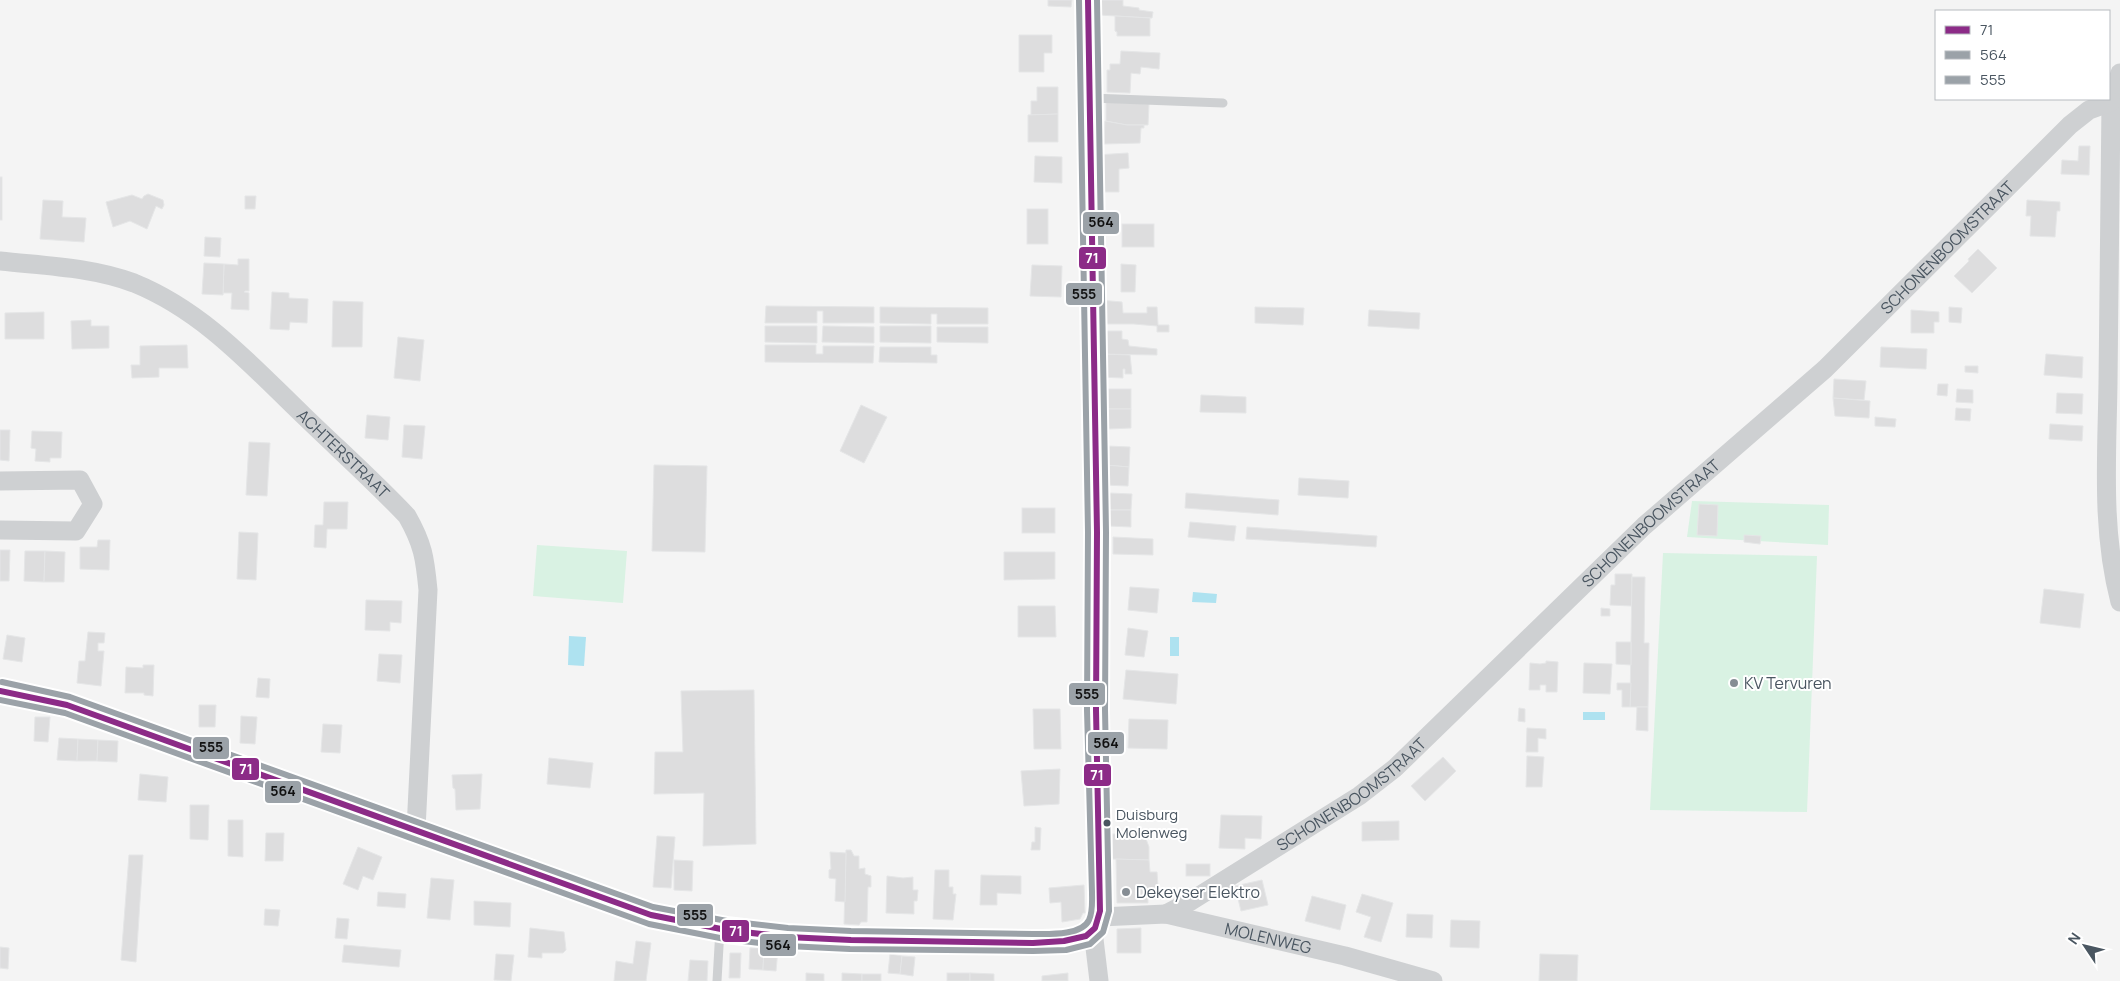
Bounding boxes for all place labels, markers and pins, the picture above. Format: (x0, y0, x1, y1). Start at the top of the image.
place label: KV Tervuren (1744, 672, 1832, 694)
marker: KV Tervuren (1728, 677, 1740, 689)
place label: Duisburg Molenweg (1116, 804, 1187, 843)
marker: Duisburg Molenweg (1102, 818, 1112, 828)
place label: Dekeyser Elektro (1136, 881, 1260, 903)
marker: Dekeyser Elektro (1120, 886, 1132, 898)

